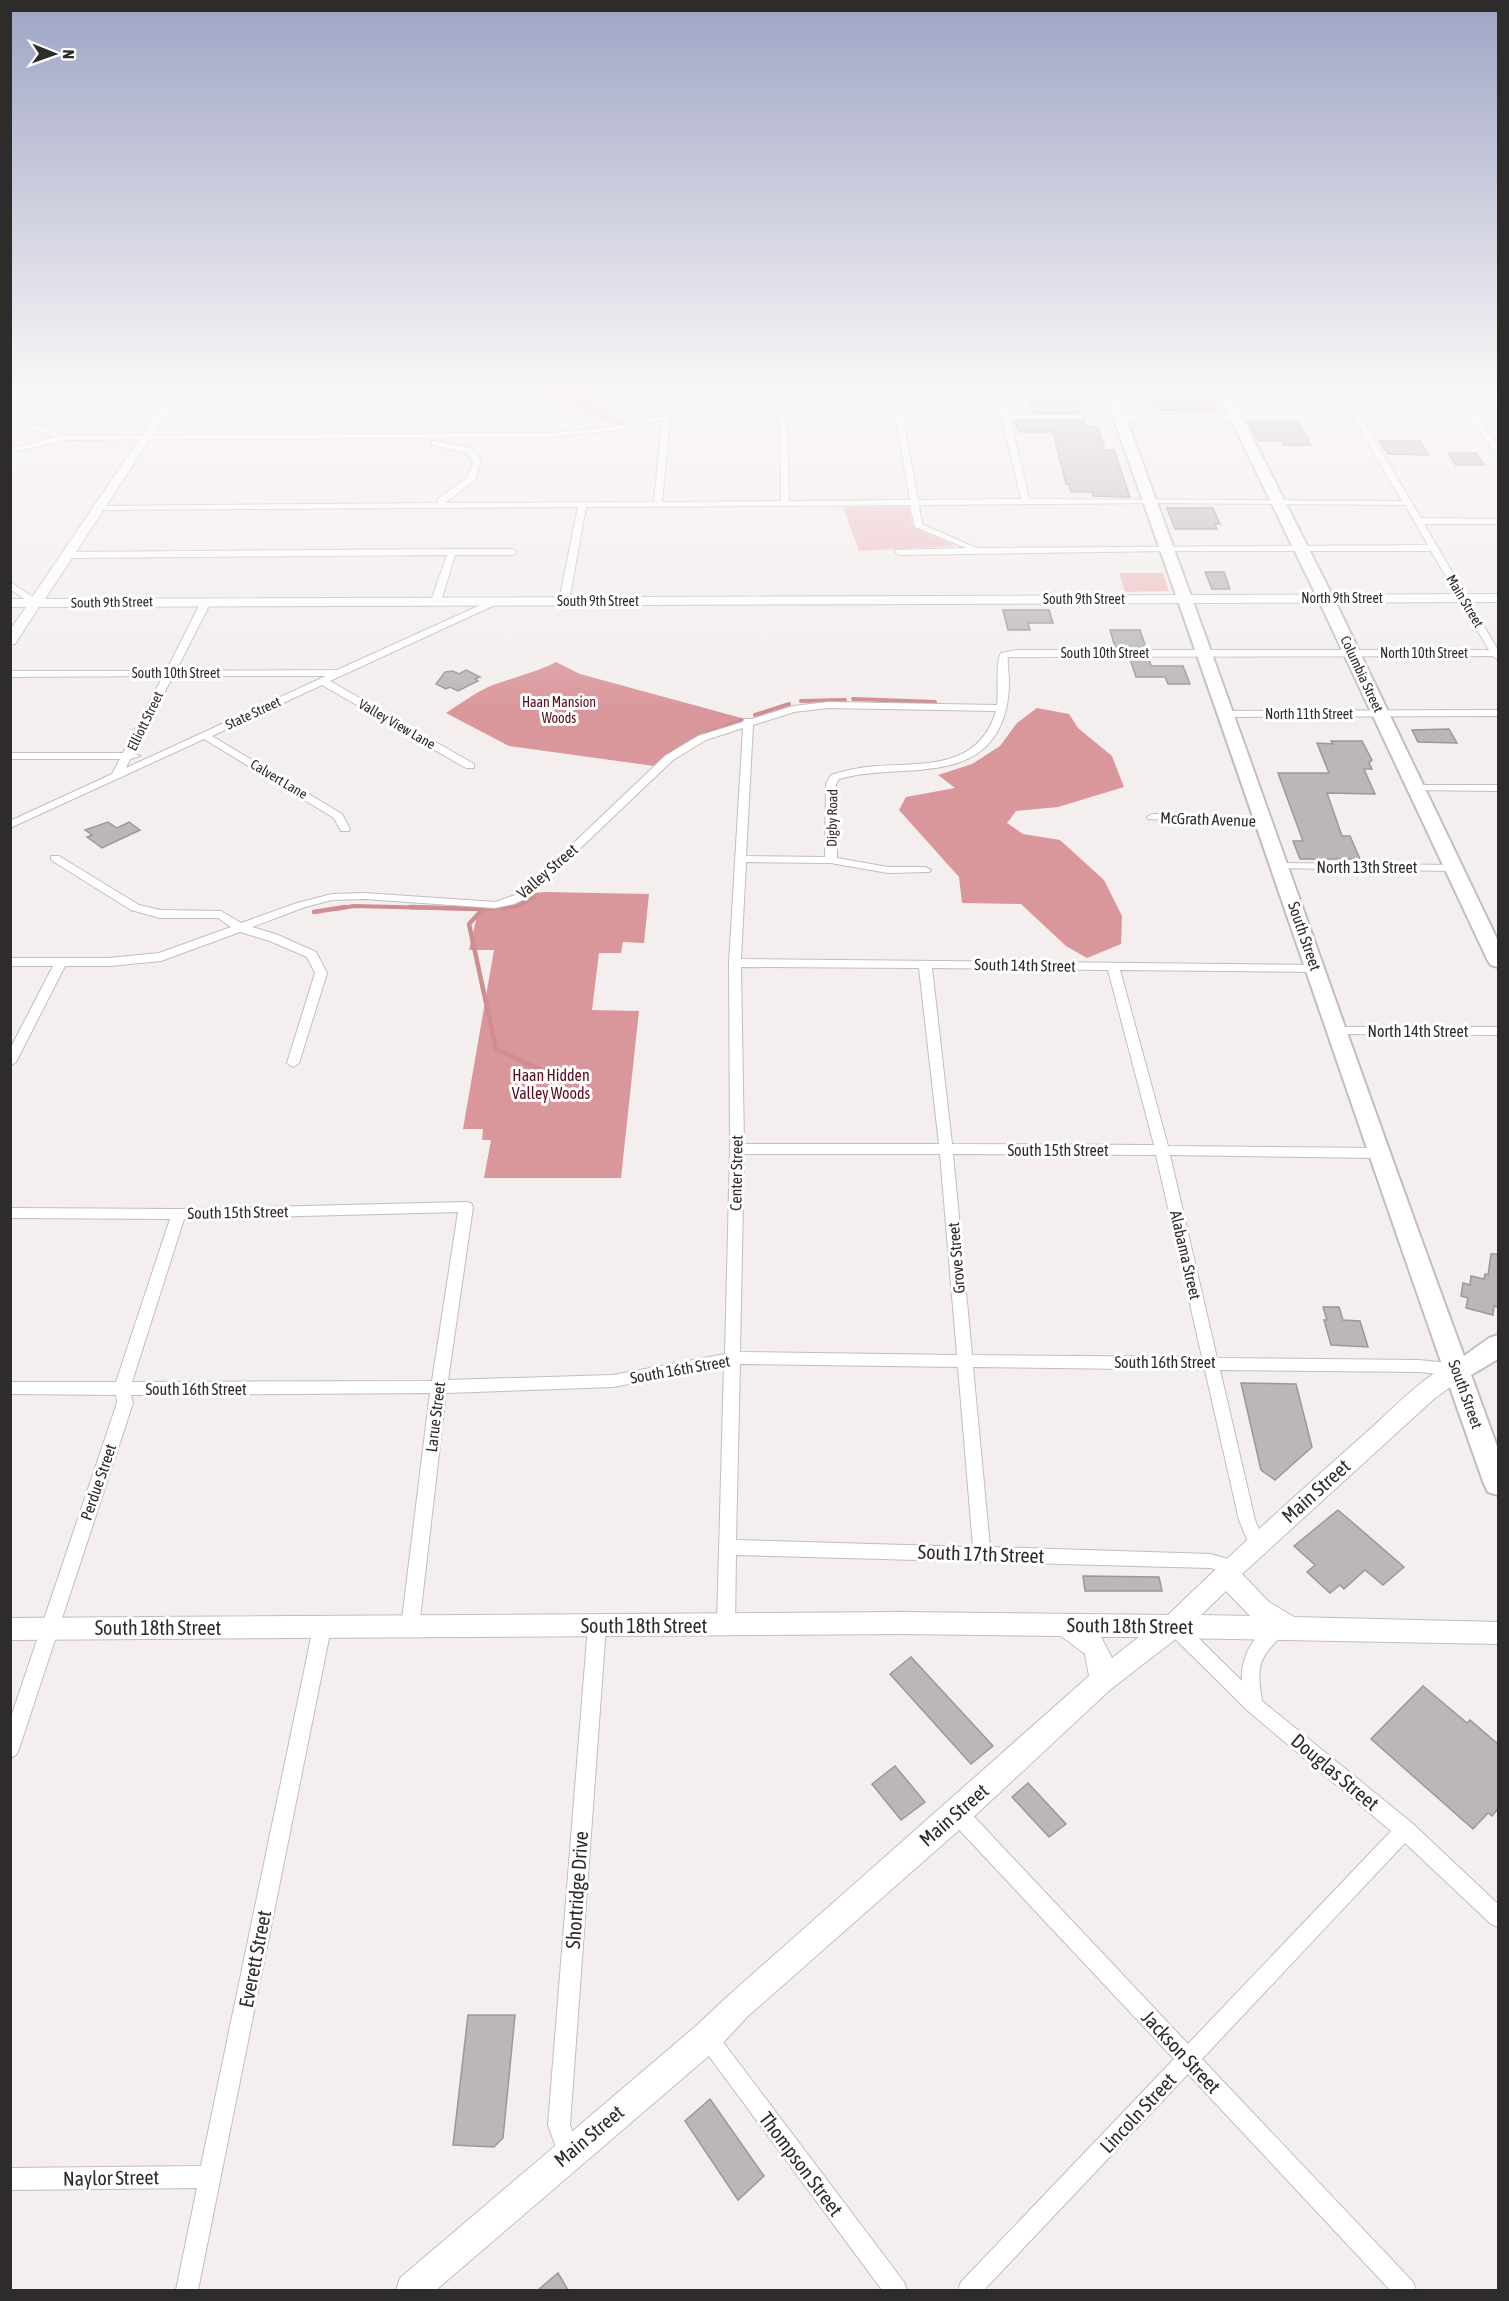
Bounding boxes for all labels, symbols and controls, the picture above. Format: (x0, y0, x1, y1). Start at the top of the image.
north arrow (24, 24, 84, 84)
text: N (60, 49, 78, 59)
street label: Main Street (1443, 572, 1487, 630)
street label: North 9th Street (1301, 590, 1383, 606)
street label: South 9th Street (1043, 591, 1125, 607)
street label: South 9th Street (71, 593, 153, 611)
street label: South 9th Street (557, 593, 639, 609)
street label: Columbia Street (1337, 633, 1387, 715)
street label: South 10th Street (1061, 645, 1149, 661)
street label: North 10th Street (1380, 645, 1468, 661)
street label: South 10th Street (132, 665, 220, 681)
street label: Elliott Street (124, 689, 166, 753)
street label: State Street (223, 693, 283, 733)
park label: Haan Mansion Woods (522, 694, 596, 726)
street label: Valley View Lane (356, 696, 438, 752)
street label: North 11th Street (1265, 706, 1353, 722)
street label: Calvert Lane (248, 756, 310, 802)
street label: Digby Road (823, 789, 841, 847)
street label: McGrath Avenue (1160, 808, 1256, 830)
street label: Valley Street (513, 840, 582, 903)
street label: North 13th Street (1317, 858, 1418, 876)
street label: South Street (1285, 899, 1325, 973)
street label: South 14th Street (974, 955, 1076, 975)
street label: North 14th Street (1368, 1022, 1469, 1040)
park label: Haan Hidden Valley Woods (512, 1066, 591, 1103)
street label: Center Street (726, 1134, 746, 1211)
street label: South 15th Street (1007, 1141, 1109, 1159)
street label: South 15th Street (187, 1202, 289, 1222)
street label: Alabama Street (1167, 1209, 1205, 1302)
street label: Grove Street (944, 1221, 968, 1294)
street label: South 16th Street (629, 1351, 732, 1387)
street label: South 16th Street (1114, 1353, 1216, 1371)
street label: South Street (1445, 1357, 1487, 1431)
street label: South 16th Street (145, 1380, 247, 1398)
street label: Larue Street (422, 1380, 448, 1453)
street label: Perdue Street (77, 1441, 120, 1523)
street label: Main Street (1277, 1454, 1355, 1527)
street label: South 17th Street (917, 1540, 1045, 1567)
street label: South 18th Street (1067, 1613, 1194, 1638)
street label: South 18th Street (581, 1614, 708, 1637)
street label: South 18th Street (95, 1616, 222, 1639)
street label: Douglas Street (1287, 1728, 1384, 1815)
street label: Main Street (915, 1778, 993, 1851)
street label: Shortridge Drive (561, 1830, 592, 1950)
street label: Everett Street (234, 1908, 275, 2010)
street label: Jackson Street (1137, 2006, 1226, 2098)
street label: Lincoln Street (1095, 2068, 1180, 2157)
street label: Main Street (549, 2100, 628, 2171)
street label: Thompson Street (755, 2107, 848, 2220)
street label: Naylor Street (63, 2165, 160, 2190)

